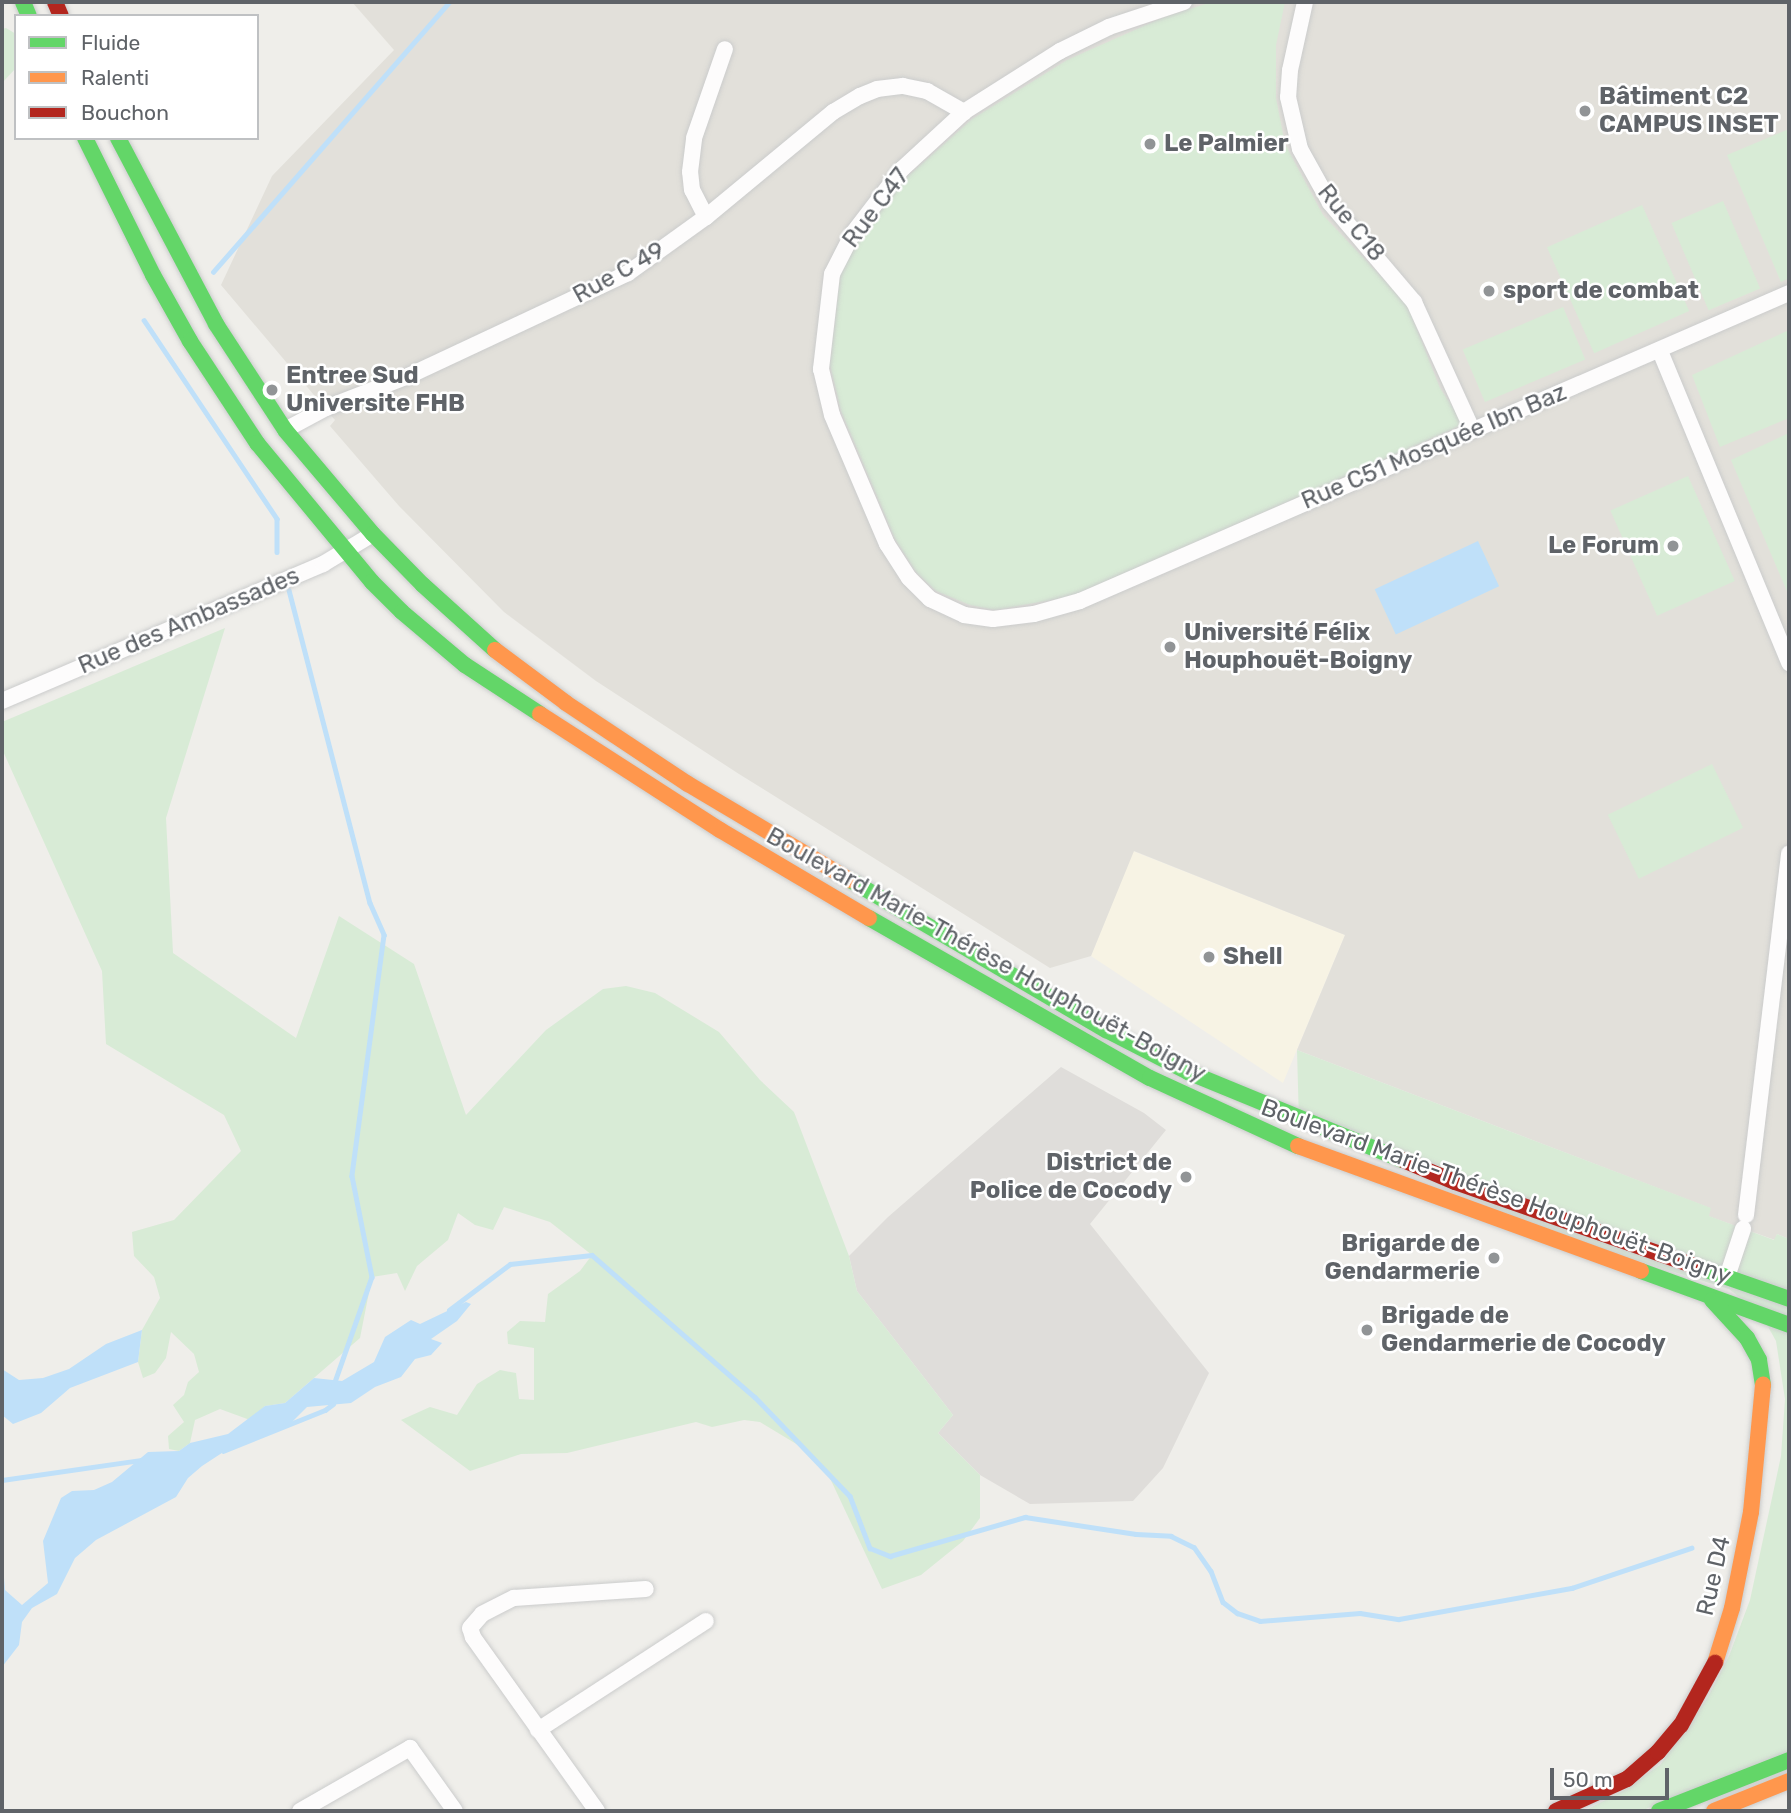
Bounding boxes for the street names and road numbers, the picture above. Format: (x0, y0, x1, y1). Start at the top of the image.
street label: Rue C47 (837, 162, 915, 254)
street label: Rue C18 (1311, 179, 1391, 267)
street label: Rue C 49 (568, 236, 670, 310)
street label: Rue C51 Mosquée Ibn Baz (1297, 378, 1571, 516)
street label: Rue des Ambassades (74, 561, 304, 681)
street label: Boulevard Marie-Thérèse Houphouët-Boigny (761, 822, 1211, 1088)
street label: Boulevard Marie-Thérèse Houphouët-Boigny (1257, 1093, 1735, 1291)
street label: Rue D4 (1691, 1533, 1737, 1619)

